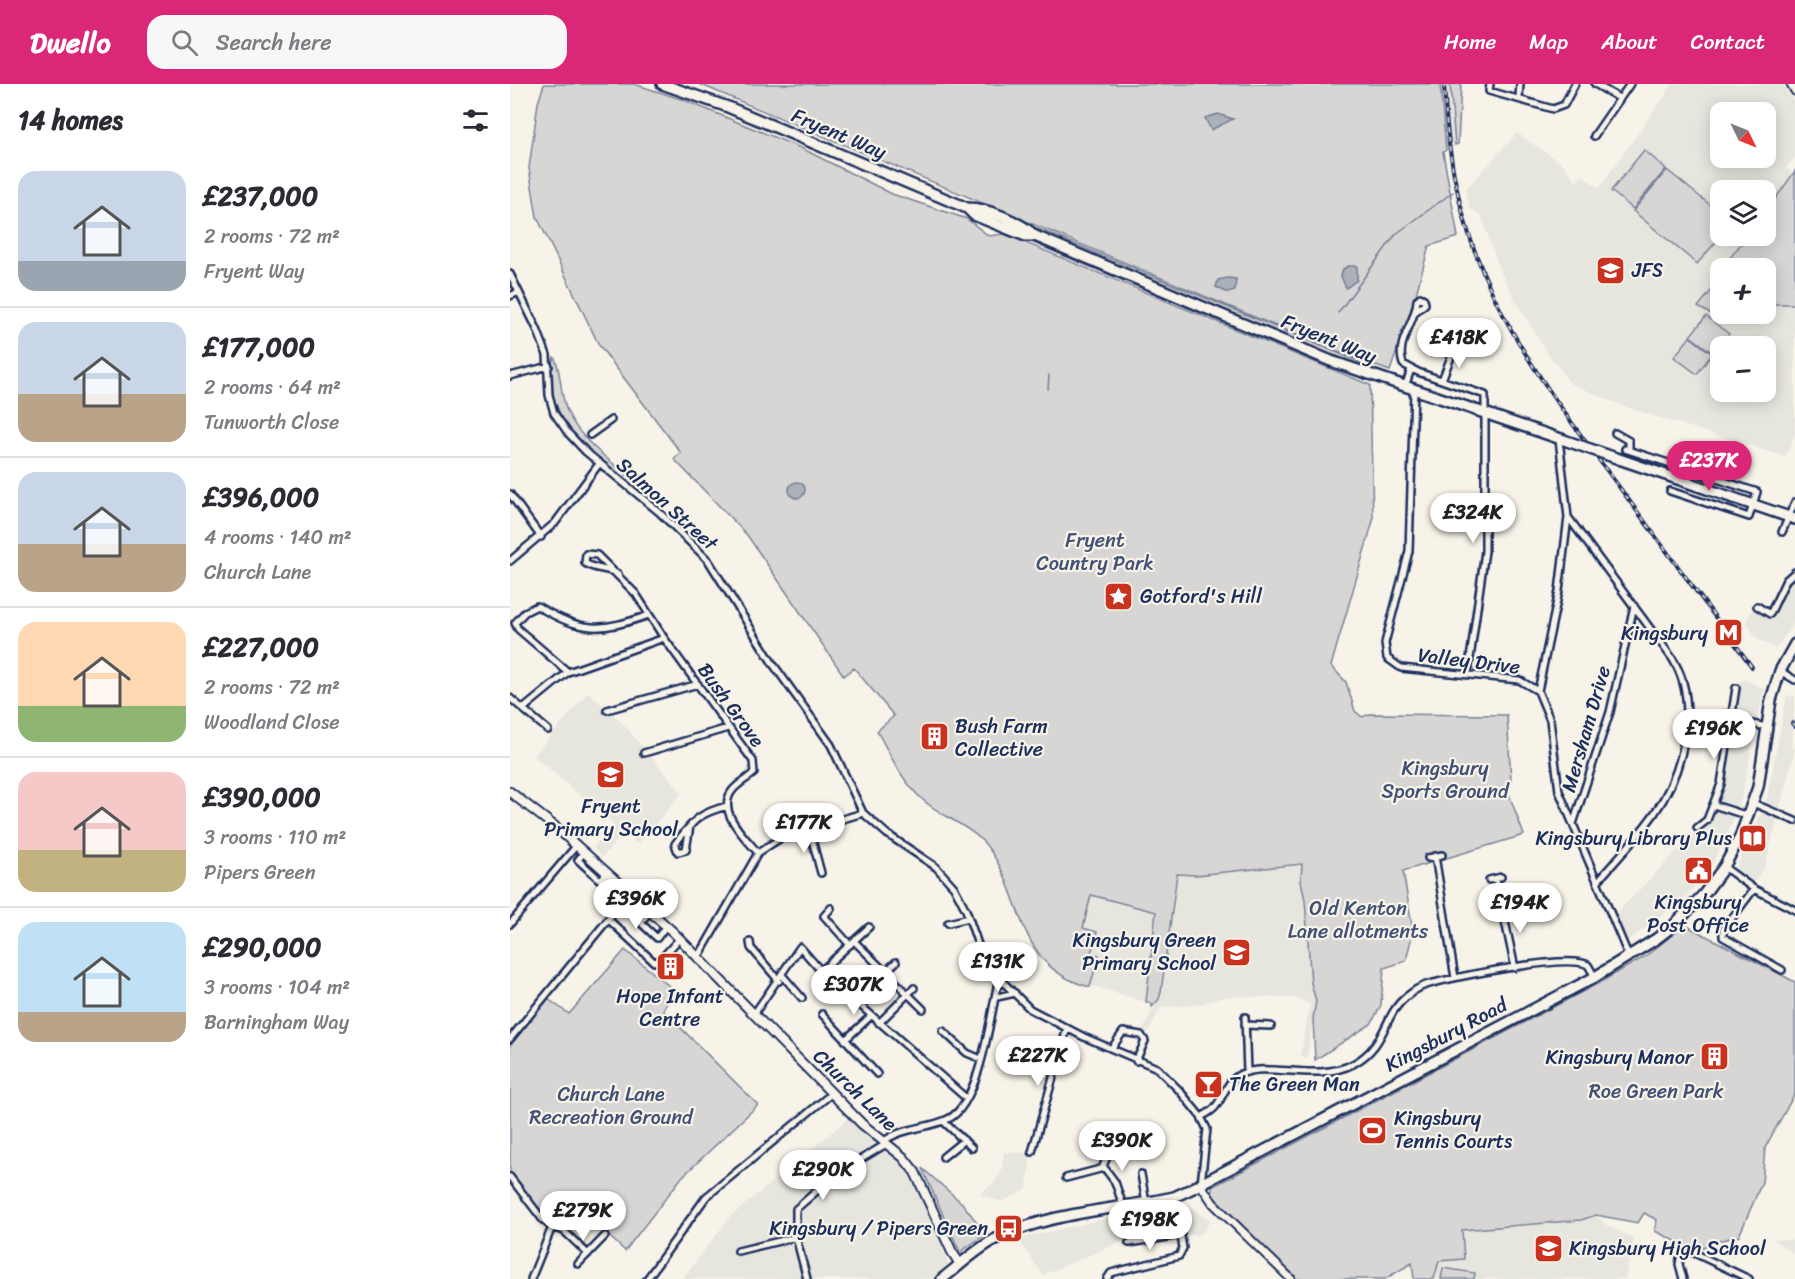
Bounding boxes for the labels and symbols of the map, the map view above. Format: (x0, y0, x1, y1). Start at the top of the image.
street label: Fryent Way (786, 98, 893, 170)
north arrow (1710, 102, 1776, 168)
place label: JFS (1631, 253, 1663, 288)
school or university icon: JFS (1595, 254, 1627, 286)
street label: Fryent Way (1276, 304, 1383, 374)
pin: £418K (1417, 318, 1501, 369)
pin: £237K (1667, 441, 1751, 492)
street label: Salmon Street (608, 448, 727, 560)
pin: £324K (1431, 493, 1515, 544)
park label: Fryent Country Park (1036, 523, 1154, 581)
place label: Gotford's Hill (1140, 579, 1263, 614)
place icon: Gotford's Hill (1103, 580, 1135, 612)
place label: Kingsbury (1621, 616, 1709, 651)
metro station icon: Kingsbury (1713, 617, 1745, 649)
street label: Valley Drive (1416, 637, 1522, 685)
street label: Bush Grove (688, 655, 774, 755)
street label: Mersham Drive (1551, 662, 1621, 796)
place label: Bush Farm Collective (955, 709, 1048, 767)
pin: £196K (1672, 709, 1756, 760)
building icon: Bush Farm Collective (918, 721, 950, 753)
park label: Kingsbury Sports Ground (1382, 751, 1510, 809)
school or university icon: Fryent Primary School (595, 759, 627, 791)
place label: Fryent Primary School (544, 789, 679, 847)
pin: £177K (762, 803, 846, 854)
place label: Kingsbury Library Plus (1535, 821, 1733, 856)
library icon: Kingsbury Library Plus (1737, 822, 1769, 854)
public building icon: Kingsbury Post Office (1682, 855, 1714, 887)
pin: £396K (594, 879, 678, 930)
pin: £194K (1478, 883, 1562, 934)
place label: Kingsbury Post Office (1647, 885, 1749, 943)
park label: Old Kenton Lane allotments (1288, 891, 1429, 949)
place label: Kingsbury Green Primary School (1073, 923, 1217, 981)
school or university icon: Kingsbury Green Primary School (1221, 936, 1253, 968)
pin: £131K (956, 942, 1040, 993)
building icon: Hope Infant Centre (654, 950, 686, 982)
pin: £307K (812, 965, 896, 1016)
place label: Hope Infant Centre (616, 979, 724, 1037)
street label: Kingsbury Road (1378, 987, 1515, 1082)
pin: £227K (996, 1036, 1080, 1087)
street label: Church Lane (804, 1040, 906, 1140)
place label: Kingsbury Manor (1545, 1040, 1695, 1075)
building icon: Kingsbury Manor (1698, 1041, 1730, 1073)
place label: The Green Man (1229, 1067, 1360, 1102)
bar icon: The Green Man (1192, 1068, 1224, 1100)
park label: Roe Green Park (1589, 1074, 1724, 1109)
park label: Church Lane Recreation Ground (529, 1077, 694, 1135)
place label: Kingsbury Tennis Courts (1394, 1101, 1513, 1159)
sports icon: Kingsbury Tennis Courts (1357, 1114, 1389, 1146)
pin: £390K (1080, 1121, 1164, 1172)
pin: £290K (781, 1150, 865, 1201)
pin: £279K (541, 1191, 625, 1242)
pin: £198K (1108, 1200, 1192, 1251)
place label: Kingsbury / Pipers Green (769, 1211, 988, 1246)
bus stop icon: Kingsbury / Pipers Green (993, 1212, 1025, 1244)
place label: Kingsbury High School (1569, 1231, 1767, 1266)
school or university icon: Kingsbury High School (1532, 1232, 1564, 1264)

